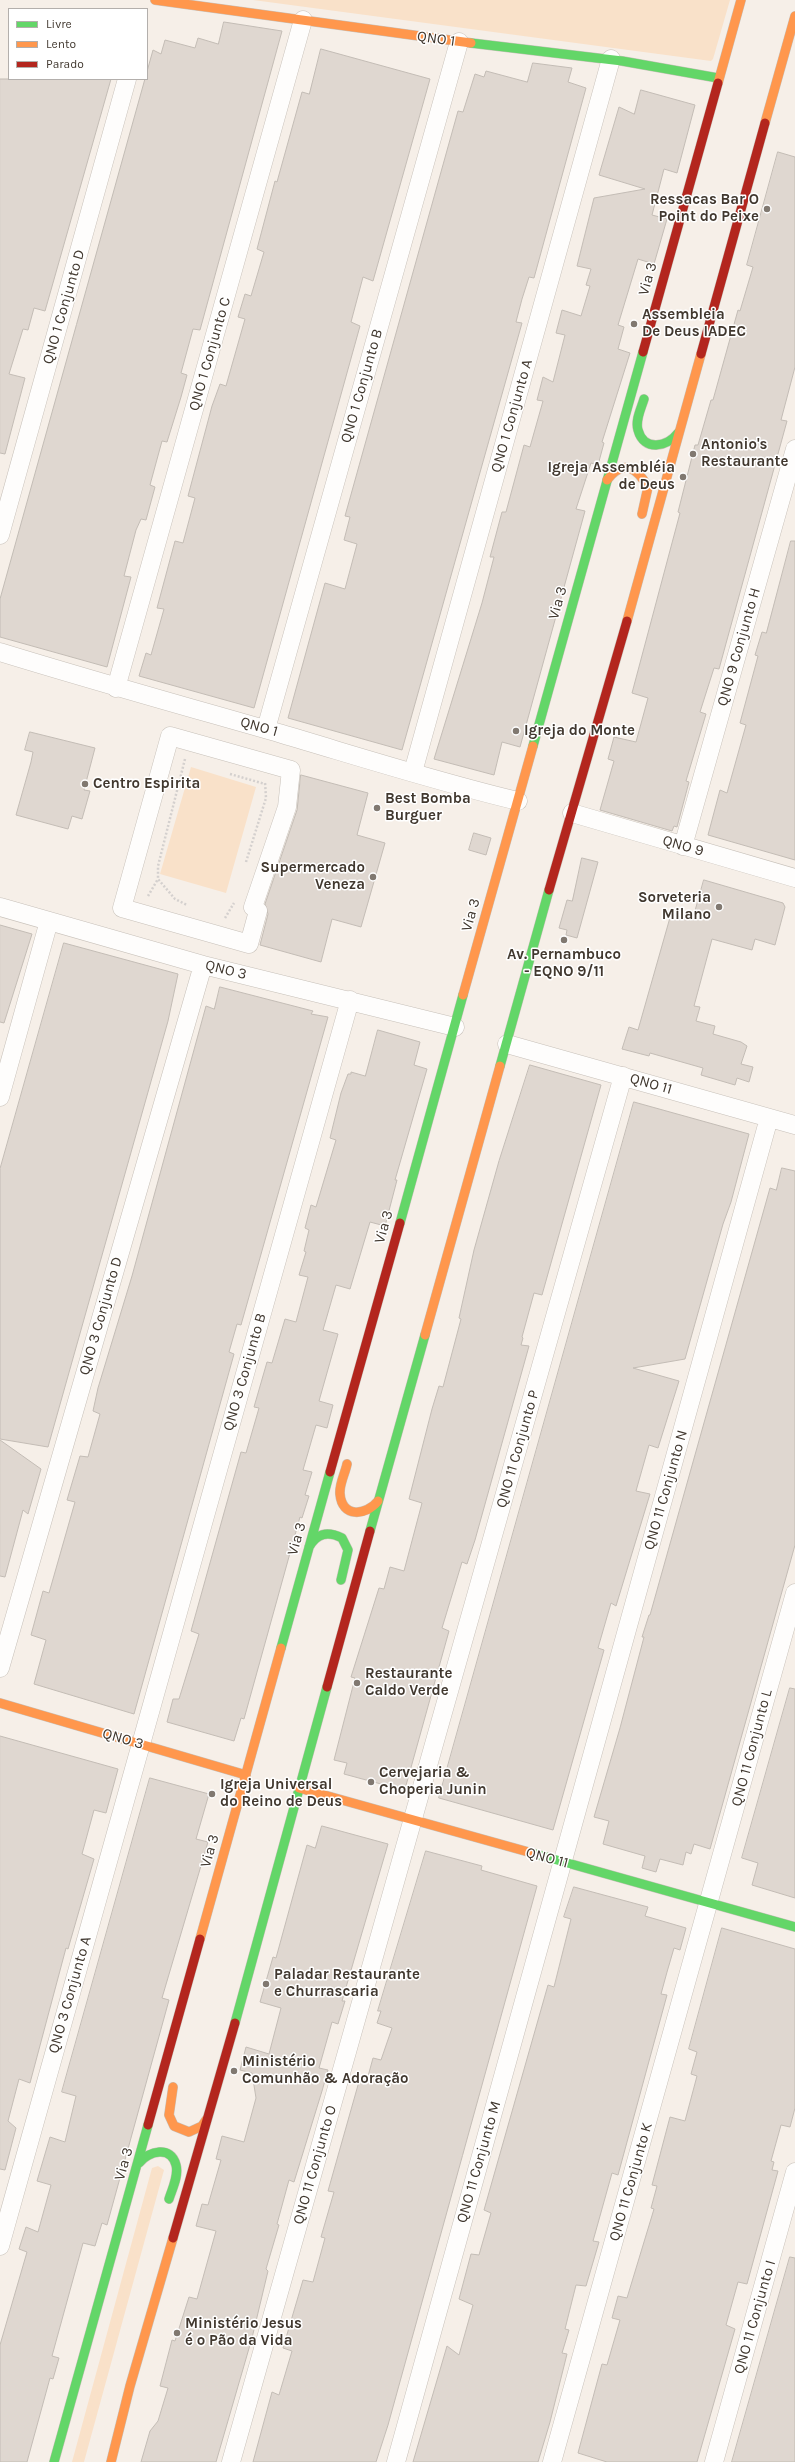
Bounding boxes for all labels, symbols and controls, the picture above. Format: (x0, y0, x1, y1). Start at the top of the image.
legend (8, 8, 148, 80)
text: Livre (46, 17, 72, 31)
street label: QNO 1 (416, 27, 456, 51)
text: Lento (46, 37, 76, 51)
text: Parado (46, 57, 84, 71)
place label: Ressacas Bar O Point do Peixe (650, 191, 759, 226)
marker: Ressacas Bar O Point do Peixe (762, 204, 772, 214)
street label: QNO 1 Conjunto D (39, 248, 89, 366)
street label: Via 3 (635, 260, 661, 298)
street label: QNO 1 Conjunto C (185, 295, 235, 413)
place label: Assembleia De Deus IADEC (642, 306, 746, 341)
marker: Assembleia De Deus IADEC (629, 319, 639, 329)
street label: QNO 1 Conjunto B (337, 327, 387, 445)
street label: QNO 1 Conjunto A (487, 357, 537, 475)
place label: Antonio's Restaurante (701, 436, 788, 471)
marker: Antonio's Restaurante (688, 449, 698, 459)
place label: Igreja Assembléia de Deus (547, 459, 675, 494)
marker: Igreja Assembléia de Deus (678, 472, 688, 482)
street label: Via 3 (545, 584, 571, 622)
street label: QNO 9 Conjunto H (714, 586, 764, 708)
street label: QNO 1 (238, 713, 280, 741)
place label: Igreja do Monte (524, 722, 635, 740)
marker: Igreja do Monte (511, 726, 521, 736)
place label: Centro Espirita (93, 775, 200, 793)
marker: Centro Espirita (80, 779, 90, 789)
place label: Best Bomba Burguer (385, 790, 471, 825)
marker: Best Bomba Burguer (372, 803, 382, 813)
street label: QNO 9 (660, 832, 706, 860)
place label: Supermercado Veneza (261, 859, 365, 894)
marker: Supermercado Veneza (368, 872, 378, 882)
place label: Sorveteria Milano (638, 889, 711, 924)
street label: Via 3 (458, 896, 484, 934)
marker: Sorveteria Milano (714, 902, 724, 912)
marker: Av. Pernambuco - EQNO 9/11 (559, 935, 569, 945)
place label: Av. Pernambuco - EQNO 9/11 (507, 946, 621, 981)
street label: QNO 3 (203, 956, 249, 984)
street label: QNO 11 (628, 1069, 674, 1099)
street label: Via 3 (371, 1208, 397, 1246)
street label: QNO 3 Conjunto D (75, 1255, 127, 1377)
street label: QNO 3 Conjunto B (220, 1311, 270, 1433)
street label: QNO 11 Conjunto P (493, 1388, 543, 1510)
street label: QNO 11 Conjunto N (640, 1428, 692, 1552)
street label: Via 3 (284, 1520, 310, 1558)
place label: Restaurante Caldo Verde (365, 1665, 452, 1700)
marker: Restaurante Caldo Verde (352, 1678, 362, 1688)
street label: QNO 11 Conjunto L (728, 1687, 776, 1809)
street label: QNO 3 (100, 1725, 146, 1753)
place label: Cervejaria & Choperia Junin (379, 1764, 486, 1799)
place label: Igreja Universal do Reino de Deus (220, 1776, 342, 1811)
marker: Cervejaria & Choperia Junin (366, 1777, 376, 1787)
marker: Igreja Universal do Reino de Deus (207, 1789, 217, 1799)
street label: Via 3 (197, 1832, 223, 1870)
street label: QNO 11 (524, 1844, 570, 1872)
street label: QNO 3 Conjunto A (45, 1934, 95, 2056)
place label: Paladar Restaurante e Churrascaria (274, 1966, 420, 2001)
marker: Paladar Restaurante e Churrascaria (261, 1979, 271, 1989)
place label: Ministério Comunhão & Adoração (242, 2053, 409, 2088)
marker: Ministério Comunhão & Adoração (229, 2066, 239, 2076)
street label: QNO 11 Conjunto M (453, 2099, 505, 2225)
street label: QNO 11 Conjunto O (289, 2103, 341, 2227)
street label: QNO 11 Conjunto K (605, 2121, 657, 2243)
street label: Via 3 (111, 2145, 137, 2183)
street label: QNO 11 Conjunto I (730, 2258, 780, 2376)
place label: Ministério Jesus é o Pão da Vida (185, 2315, 302, 2350)
marker: Ministério Jesus é o Pão da Vida (172, 2328, 182, 2338)

